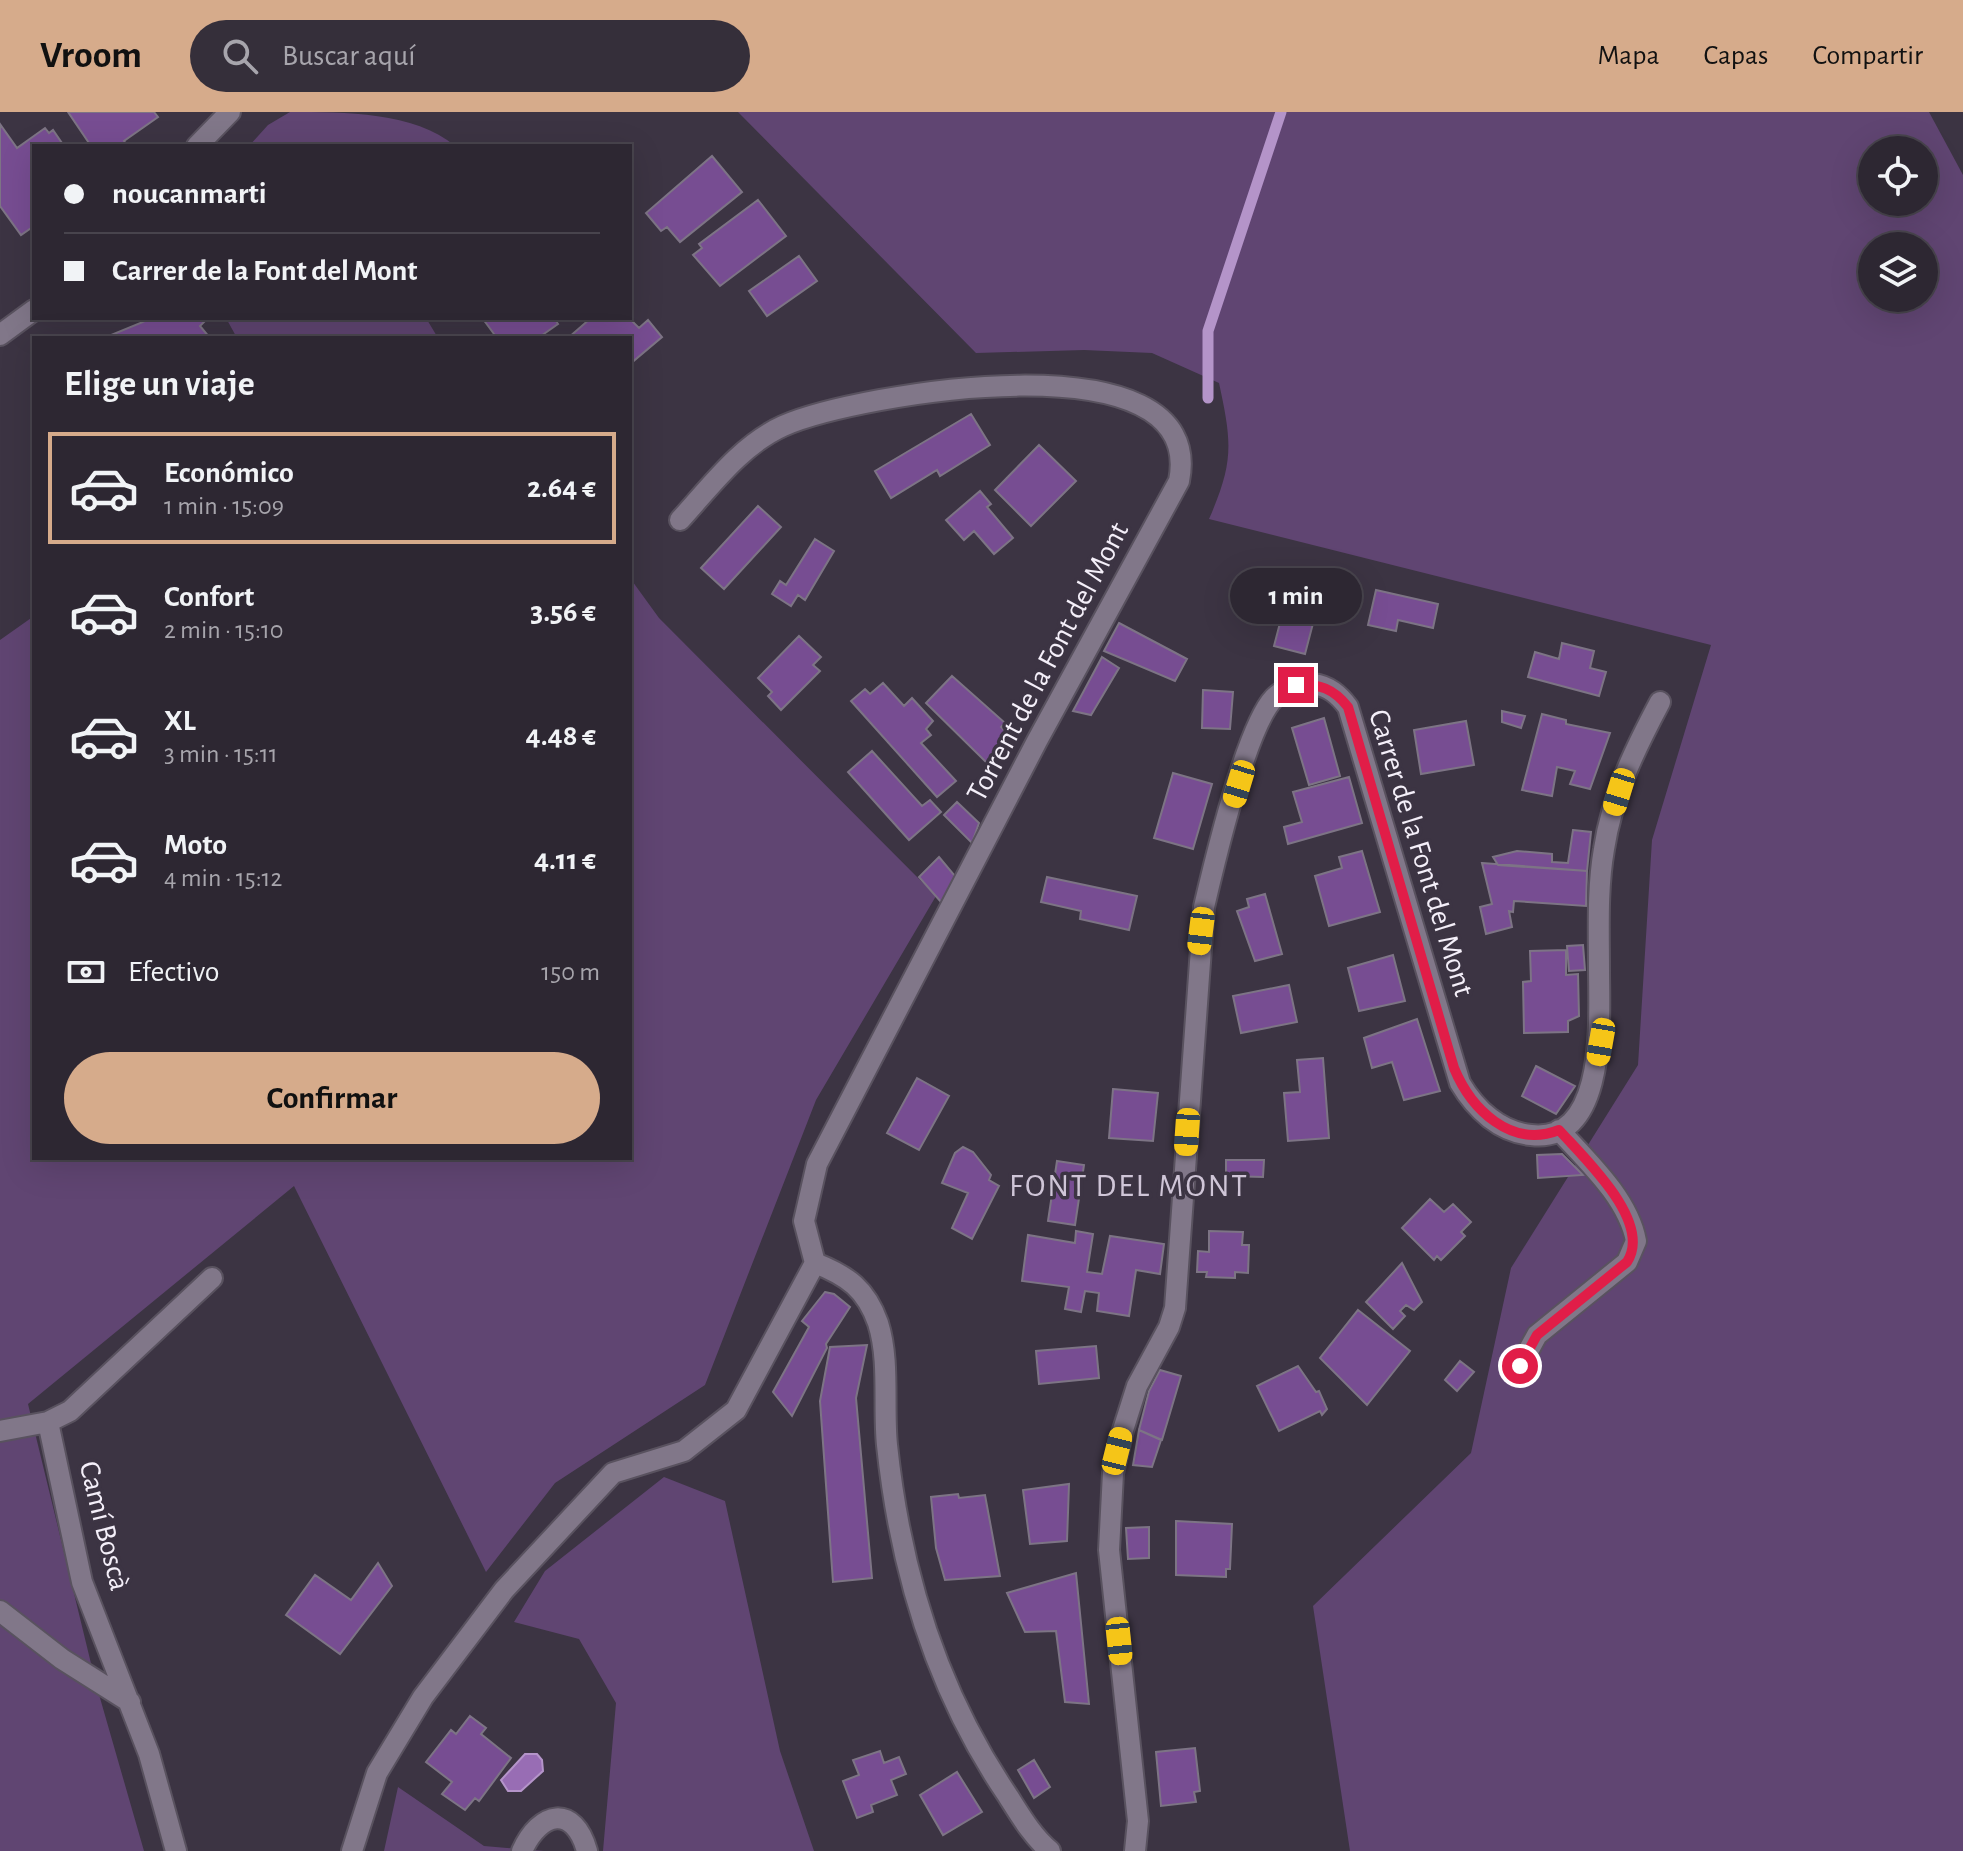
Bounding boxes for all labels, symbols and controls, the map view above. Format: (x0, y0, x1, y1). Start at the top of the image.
search box (190, 20, 750, 92)
icon: search (218, 34, 262, 78)
text: Vroom (40, 37, 142, 75)
text: Buscar aquí (282, 41, 416, 71)
text: Mapa (1597, 42, 1659, 70)
text: Capas (1703, 42, 1768, 70)
text: Compartir (1812, 42, 1923, 70)
map controls (1858, 136, 1938, 312)
button: locate (1858, 136, 1938, 216)
text: noucanmarti (112, 179, 267, 209)
button: layers (1858, 232, 1938, 312)
text: Carrer de la Font del Mont (112, 256, 418, 286)
text: Elige un viaje (64, 366, 255, 402)
icon: car (68, 452, 140, 524)
text: Económico (164, 458, 294, 488)
text: 2.64 € (527, 473, 596, 503)
text: 1 min · 15:09 (164, 493, 284, 519)
street label: Torrent de la Font del Mont (962, 517, 1135, 807)
callout: 1 min (1230, 569, 1362, 625)
icon: car (68, 576, 140, 648)
text: Confort (164, 582, 254, 612)
text: 1 min (1269, 583, 1323, 609)
text: 3.56 € (530, 597, 596, 627)
text: 2 min · 15:10 (164, 617, 284, 643)
route end (1278, 667, 1314, 703)
icon: car (68, 700, 140, 772)
text: XL (164, 706, 196, 736)
street label: Carrer de la Font del Mont (1363, 706, 1479, 1000)
text: 4.48 € (526, 721, 596, 751)
text: 3 min · 15:11 (164, 741, 278, 767)
car (1221, 758, 1257, 810)
car (1601, 766, 1637, 818)
icon: car (68, 824, 140, 896)
text: Moto (164, 830, 227, 860)
text: 4.11 € (534, 845, 596, 875)
text: 4 min · 15:12 (164, 865, 282, 891)
car (1186, 906, 1216, 956)
icon: cash (64, 950, 108, 994)
text: Efectivo (128, 957, 220, 987)
text: 150 m (541, 959, 600, 985)
car (1585, 1016, 1617, 1068)
button: Confirmar (64, 1052, 600, 1144)
car (1173, 1107, 1201, 1157)
district label: FONT DEL MONT (1009, 1170, 1249, 1202)
route start (1502, 1348, 1538, 1384)
car (1100, 1425, 1134, 1477)
street label: Camí Boscà (73, 1458, 135, 1594)
car (1105, 1616, 1133, 1666)

